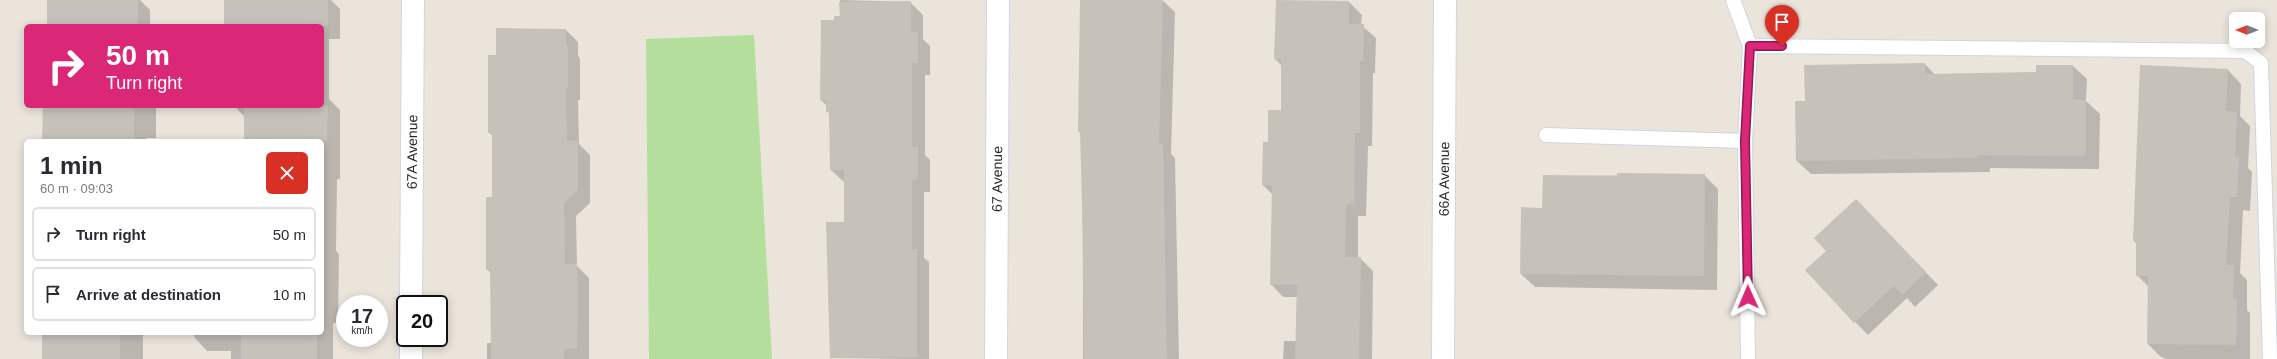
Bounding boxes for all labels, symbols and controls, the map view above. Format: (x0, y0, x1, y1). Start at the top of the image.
pin (1765, 5, 1799, 46)
icon: arrive (1771, 11, 1793, 33)
north arrow (2229, 12, 2265, 48)
map controls (2229, 12, 2265, 48)
icon: right (40, 40, 92, 92)
text: 50 m (106, 40, 170, 71)
text: Turn right (106, 73, 182, 93)
street label: 67A Avenue (404, 114, 420, 189)
street label: 66A Avenue (1436, 141, 1452, 216)
street label: 67 Avenue (989, 146, 1005, 212)
text: 1 min (40, 152, 103, 179)
button: close (266, 152, 308, 194)
text: 60 m · 09:03 (40, 181, 113, 196)
icon: right (42, 223, 64, 245)
text: Turn right (76, 226, 146, 243)
text: 50 m (273, 226, 306, 243)
position arrow (1727, 276, 1769, 318)
icon: arrive (42, 283, 64, 305)
text: Arrive at destination (76, 286, 221, 303)
text: 10 m (273, 286, 306, 303)
speed limit sign: 20 (396, 295, 448, 347)
text: 17 (351, 305, 373, 327)
text: km/h (351, 325, 373, 336)

